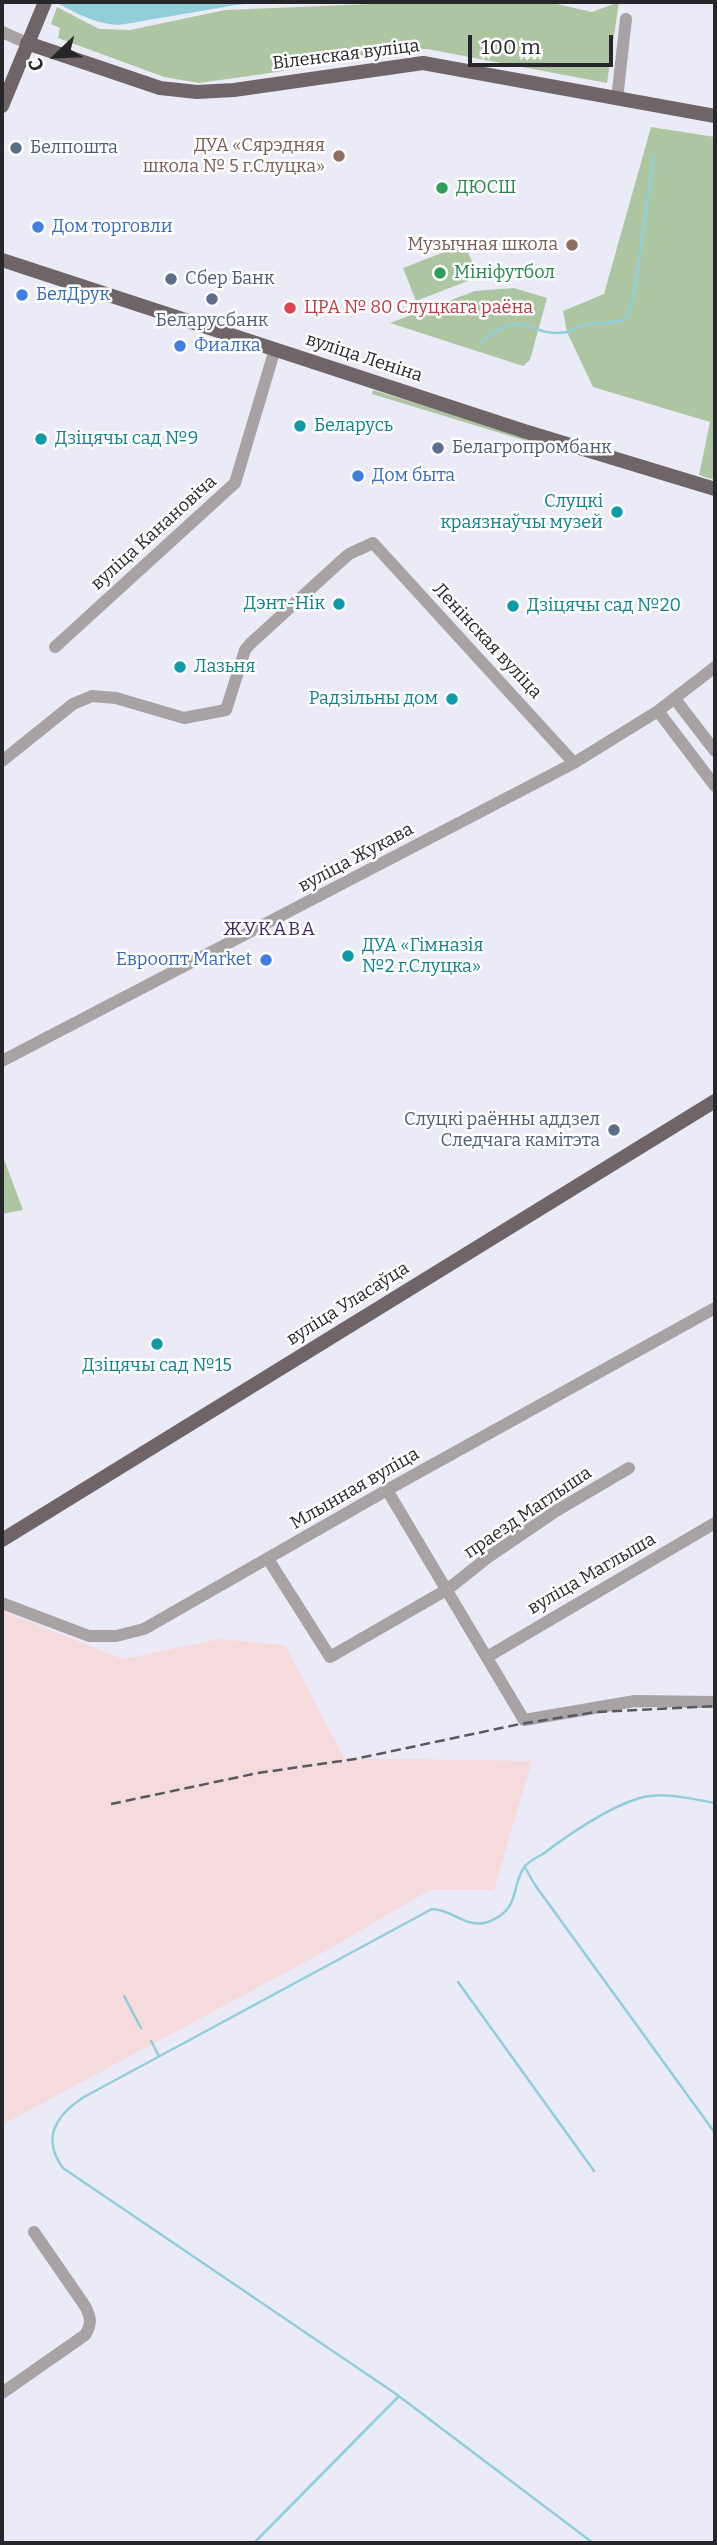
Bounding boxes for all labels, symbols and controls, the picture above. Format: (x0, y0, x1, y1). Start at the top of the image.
north arrow (21, 21, 91, 91)
scale bar (472, 21, 617, 65)
text: 100 m (481, 34, 541, 60)
street label: Віленская вуліца (271, 35, 421, 75)
text: С (23, 54, 49, 74)
place label: ДУА «Сярэдняя школа № 5 г.Слуцка» (143, 135, 325, 178)
place label: Белпошта (30, 137, 118, 159)
marker: Белпошта (8, 140, 24, 156)
marker: ДУА «Сярэдняя школа № 5 г.Слуцка» (331, 148, 347, 164)
place label: ДЮСШ (456, 177, 517, 199)
marker: ДЮСШ (434, 180, 450, 196)
place label: Дом торговли (52, 216, 173, 238)
marker: Дом торговли (30, 219, 46, 235)
place label: Музычная школа (408, 234, 558, 256)
marker: Музычная школа (564, 237, 580, 253)
place label: Мініфутбол (454, 262, 555, 284)
marker: Мініфутбол (432, 265, 448, 281)
place label: Сбер Банк (185, 268, 275, 290)
marker: Сбер Банк (163, 271, 179, 287)
place label: БелДрук (36, 284, 110, 306)
marker: БелДрук (14, 287, 30, 303)
marker: Беларусбанк (204, 291, 220, 307)
place label: ЦРА № 80 Слуцкага раёна (304, 297, 533, 319)
marker: ЦРА № 80 Слуцкага раёна (282, 300, 298, 316)
place label: Беларусбанк (156, 310, 268, 332)
street label: вуліца Леніна (303, 329, 425, 387)
place label: Фиалка (194, 335, 261, 357)
marker: Фиалка (172, 338, 188, 354)
place label: Беларусь (314, 415, 393, 437)
marker: Беларусь (292, 418, 308, 434)
place label: Дзіцячы сад №9 (55, 428, 198, 450)
marker: Дзіцячы сад №9 (33, 431, 49, 447)
place label: Белагропромбанк (452, 437, 612, 459)
marker: Белагропромбанк (430, 440, 446, 456)
place label: Дом быта (372, 465, 455, 487)
marker: Дом быта (350, 468, 366, 484)
street label: вуліца Канановіча (87, 471, 221, 595)
place label: Слуцкі краязнаўчы музей (441, 491, 603, 534)
marker: Слуцкі краязнаўчы музей (609, 504, 625, 520)
street label: Ленінская вуліца (428, 579, 546, 703)
place label: Дэнт-Нік (244, 593, 325, 615)
place label: Дзіцячы сад №20 (527, 595, 681, 617)
marker: Дэнт-Нік (331, 596, 347, 612)
marker: Дзіцячы сад №20 (505, 598, 521, 614)
place label: Лазьня (194, 656, 255, 678)
marker: Лазьня (172, 659, 188, 675)
place label: Радзільны дом (309, 688, 438, 710)
marker: Радзільны дом (444, 691, 460, 707)
street label: вуліца Жукава (295, 819, 417, 897)
district label: ЖУКАВА (224, 919, 316, 941)
place label: ДУА «Гімназія №2 г.Слуцка» (362, 935, 483, 978)
marker: ДУА «Гімназія №2 г.Слуцка» (340, 948, 356, 964)
place label: Евроопт Market (116, 949, 252, 971)
marker: Евроопт Market (258, 952, 274, 968)
place label: Слуцкі раённы аддзел Следчага камітэта (404, 1109, 600, 1152)
marker: Слуцкі раённы аддзел Следчага камітэта (606, 1122, 622, 1138)
street label: вуліца Уласаўца (283, 1258, 413, 1350)
marker: Дзіцячы сад №15 (149, 1336, 165, 1352)
place label: Дзіцячы сад №15 (82, 1355, 232, 1377)
street label: Млынная вуліца (287, 1443, 423, 1535)
street label: праезд Маглыша (460, 1462, 596, 1564)
street label: вуліца Маглыша (524, 1529, 660, 1619)

